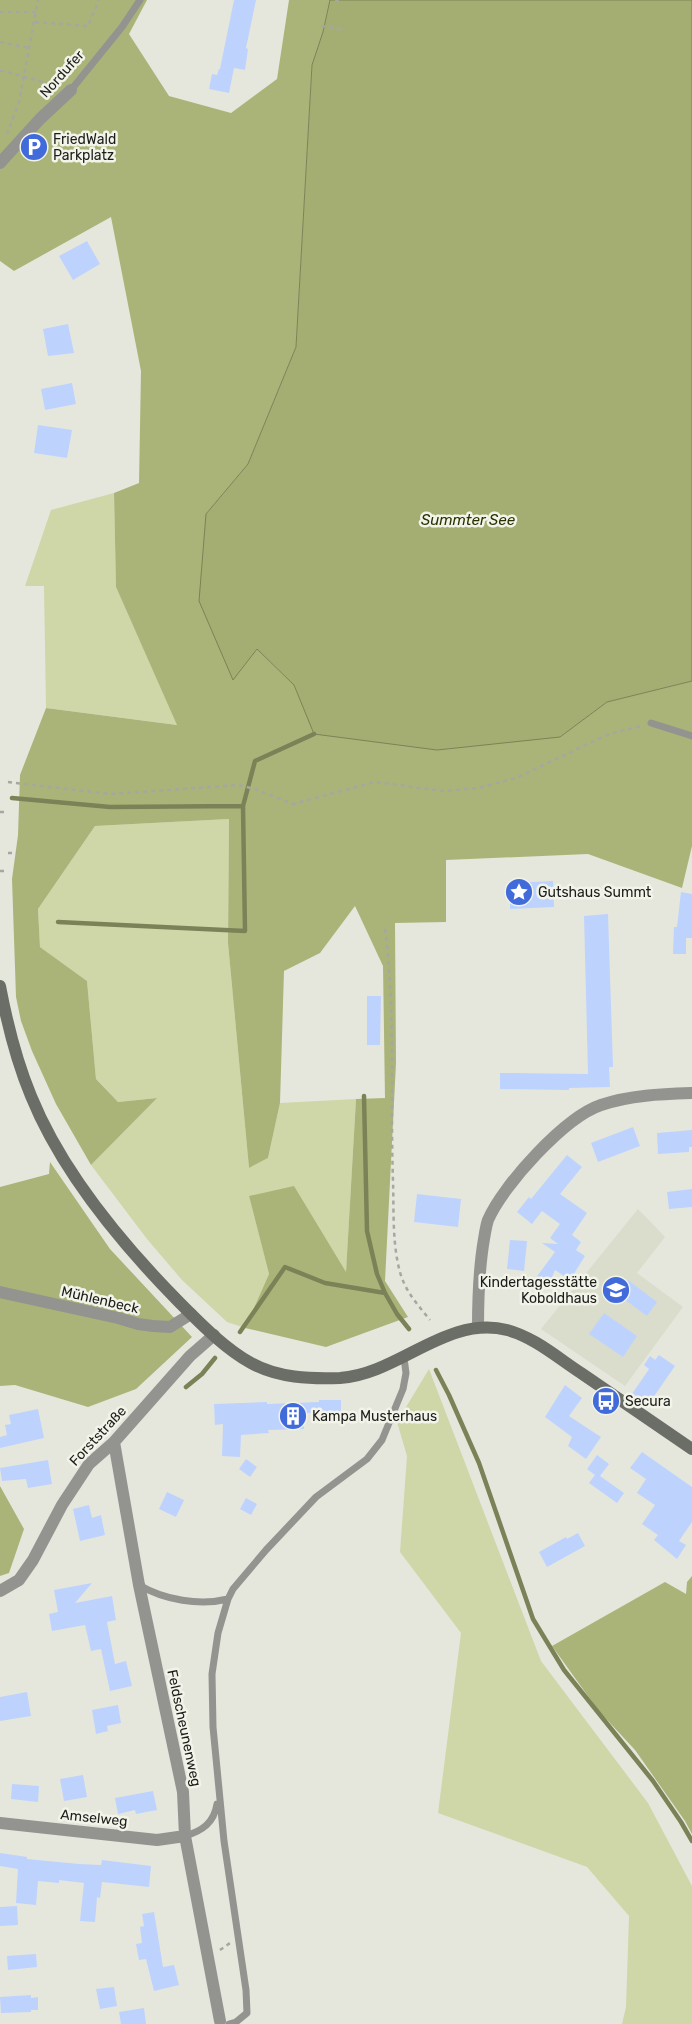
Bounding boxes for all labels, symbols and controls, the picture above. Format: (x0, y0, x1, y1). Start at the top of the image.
street label: Nordufer (36, 46, 88, 101)
place label: FriedWald Parkplatz (53, 131, 116, 164)
parking icon: FriedWald Parkplatz (19, 132, 49, 162)
water label: Summter See (421, 511, 516, 529)
place icon: Gutshaus Summt (504, 877, 534, 907)
place label: Gutshaus Summt (538, 884, 652, 901)
place label: Kindertagesstätte Koboldhaus (480, 1274, 597, 1307)
school or university icon: Kindertagesstätte Koboldhaus (601, 1275, 631, 1305)
street label: Mühlenbeck (60, 1283, 141, 1317)
bus stop icon: Secura (591, 1386, 621, 1416)
place label: Secura (625, 1393, 671, 1410)
building icon: Kampa Musterhaus (278, 1401, 308, 1431)
street label: Forststraße (66, 1402, 130, 1469)
place label: Kampa Musterhaus (312, 1408, 437, 1425)
street label: Feldscheunenweg (163, 1668, 205, 1788)
street label: Amselweg (60, 1806, 128, 1830)

